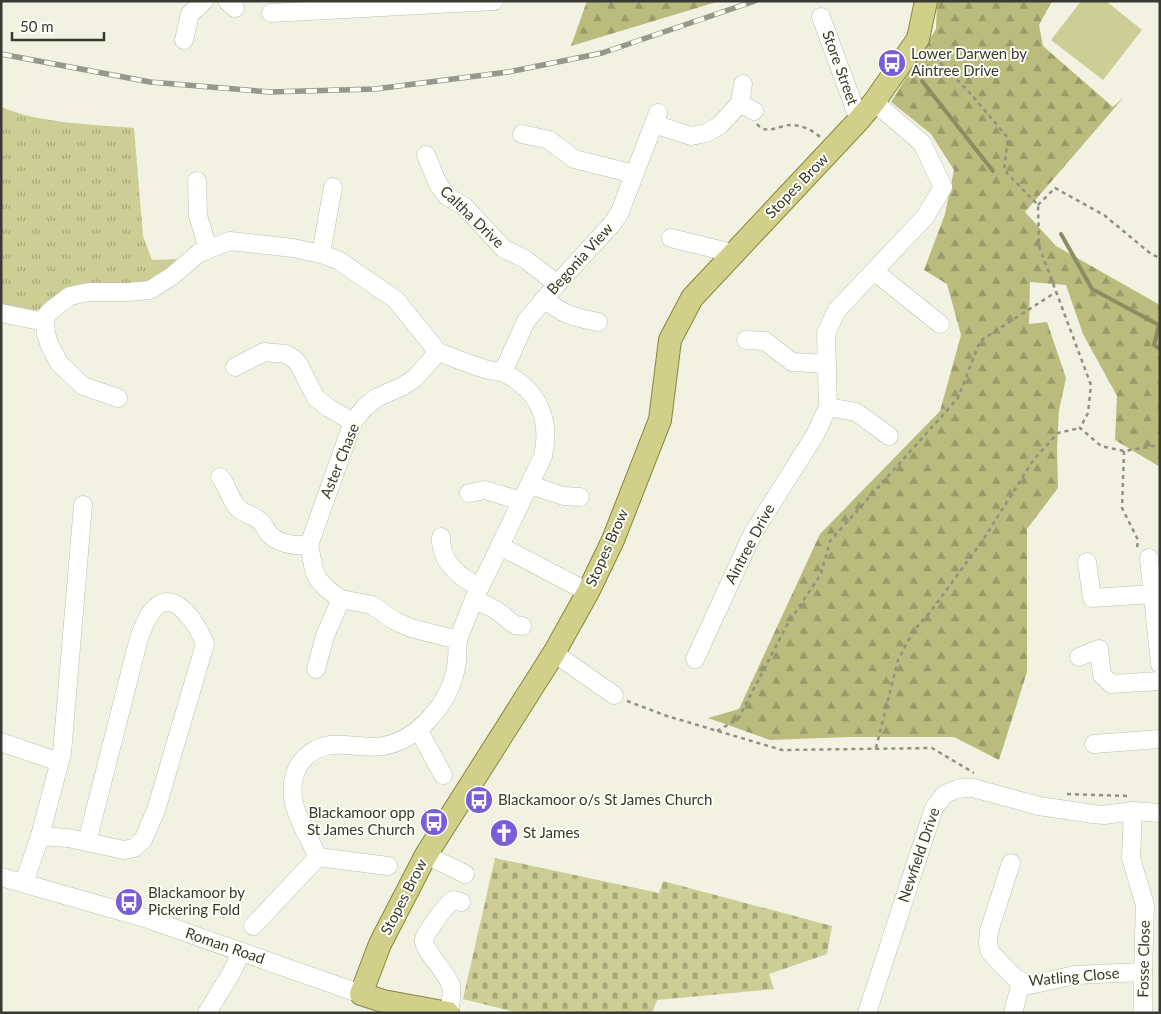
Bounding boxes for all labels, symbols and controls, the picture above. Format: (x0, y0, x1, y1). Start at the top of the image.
scale bar (12, 10, 105, 42)
text: 50 m (20, 17, 54, 35)
street label: Store Street (819, 28, 863, 108)
place label: Lower Darwen by Aintree Drive (911, 44, 1027, 79)
bus stop icon: Lower Darwen by Aintree Drive (877, 48, 907, 78)
street label: Stopes Brow (761, 149, 832, 221)
street label: Caltha Drive (437, 181, 508, 251)
street label: Begonia View (543, 219, 616, 298)
street label: Aster Chase (316, 420, 362, 501)
street label: Aintree Drive (721, 500, 778, 587)
street label: Stopes Brow (581, 506, 631, 589)
bus stop icon: Blackamoor o/s St James Church (464, 785, 494, 815)
place label: Blackamoor o/s St James Church (498, 790, 712, 808)
place label: Blackamoor opp St James Church (307, 803, 415, 838)
street label: Newfield Drive (893, 805, 943, 904)
bus stop icon: Blackamoor opp St James Church (419, 807, 449, 837)
church icon: St James (489, 818, 519, 848)
place label: St James (523, 823, 580, 841)
street label: Stopes Brow (376, 855, 430, 938)
place label: Blackamoor by Pickering Fold (148, 883, 245, 918)
bus stop icon: Blackamoor by Pickering Fold (114, 887, 144, 917)
street label: Fosse Close (1133, 920, 1153, 998)
street label: Roman Road (183, 923, 267, 967)
street label: Watling Close (1028, 963, 1120, 989)

